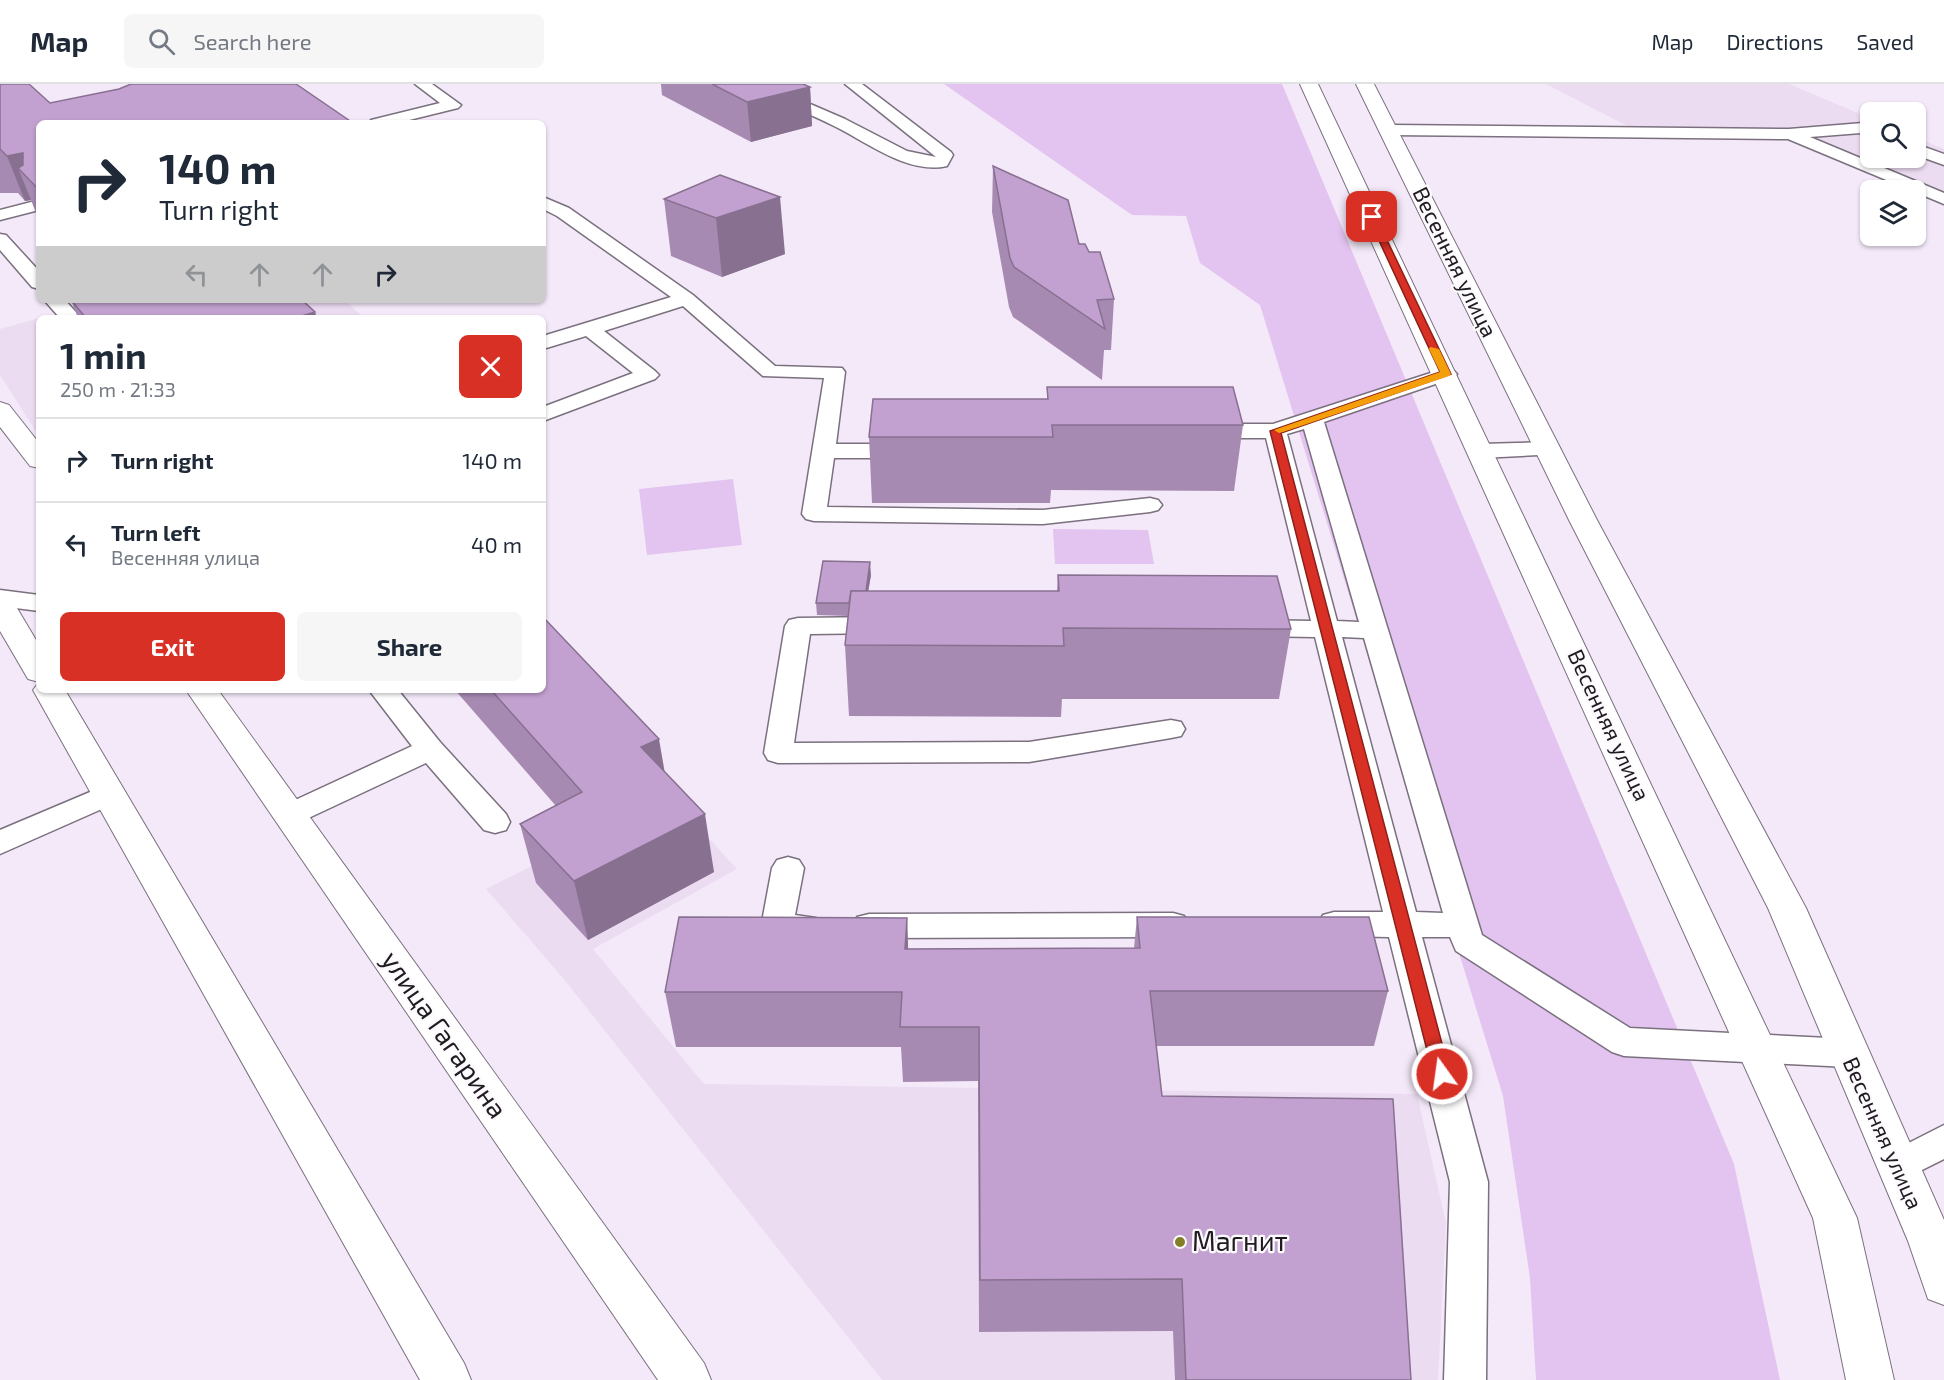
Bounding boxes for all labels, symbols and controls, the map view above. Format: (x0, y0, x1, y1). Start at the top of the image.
search box (124, 14, 544, 68)
text: Map (30, 24, 88, 58)
icon: search (145, 25, 178, 58)
text: Search here (193, 28, 312, 54)
text: Map (1651, 29, 1694, 54)
text: Directions (1727, 29, 1823, 54)
text: Saved (1856, 29, 1914, 54)
map controls (1860, 102, 1926, 246)
button: search (1860, 102, 1926, 168)
text: 140 m (159, 142, 276, 192)
icon: right (60, 144, 138, 222)
button: layers (1860, 180, 1926, 246)
street label: Весенняя улица (1407, 182, 1504, 341)
pin (1346, 191, 1397, 242)
text: Turn right (159, 193, 279, 225)
icon: arrive (1355, 200, 1388, 233)
icon: left (180, 258, 213, 291)
icon: ahead (243, 258, 276, 291)
icon: ahead (306, 258, 339, 291)
icon: right (369, 258, 402, 291)
text: 1 min (60, 333, 147, 376)
button: close (459, 335, 522, 398)
text: 250 m · 21:33 (60, 377, 176, 401)
icon: right (60, 444, 93, 477)
text: Turn right (111, 447, 213, 473)
text: 140 m (462, 447, 522, 473)
text: Turn left (111, 519, 200, 545)
icon: left (60, 528, 93, 561)
text: 40 m (471, 531, 522, 557)
text: Весенняя улица (111, 545, 260, 569)
button: Exit (60, 612, 285, 681)
button: Share (297, 612, 522, 681)
street label: Весенняя улица (1563, 645, 1656, 805)
street label: улица Гагарина (375, 944, 515, 1124)
position arrow (1410, 1042, 1474, 1106)
street label: Весенняя улица (1838, 1052, 1929, 1213)
place label: Магнит (1192, 1224, 1288, 1256)
marker: Магнит (1173, 1235, 1187, 1249)

